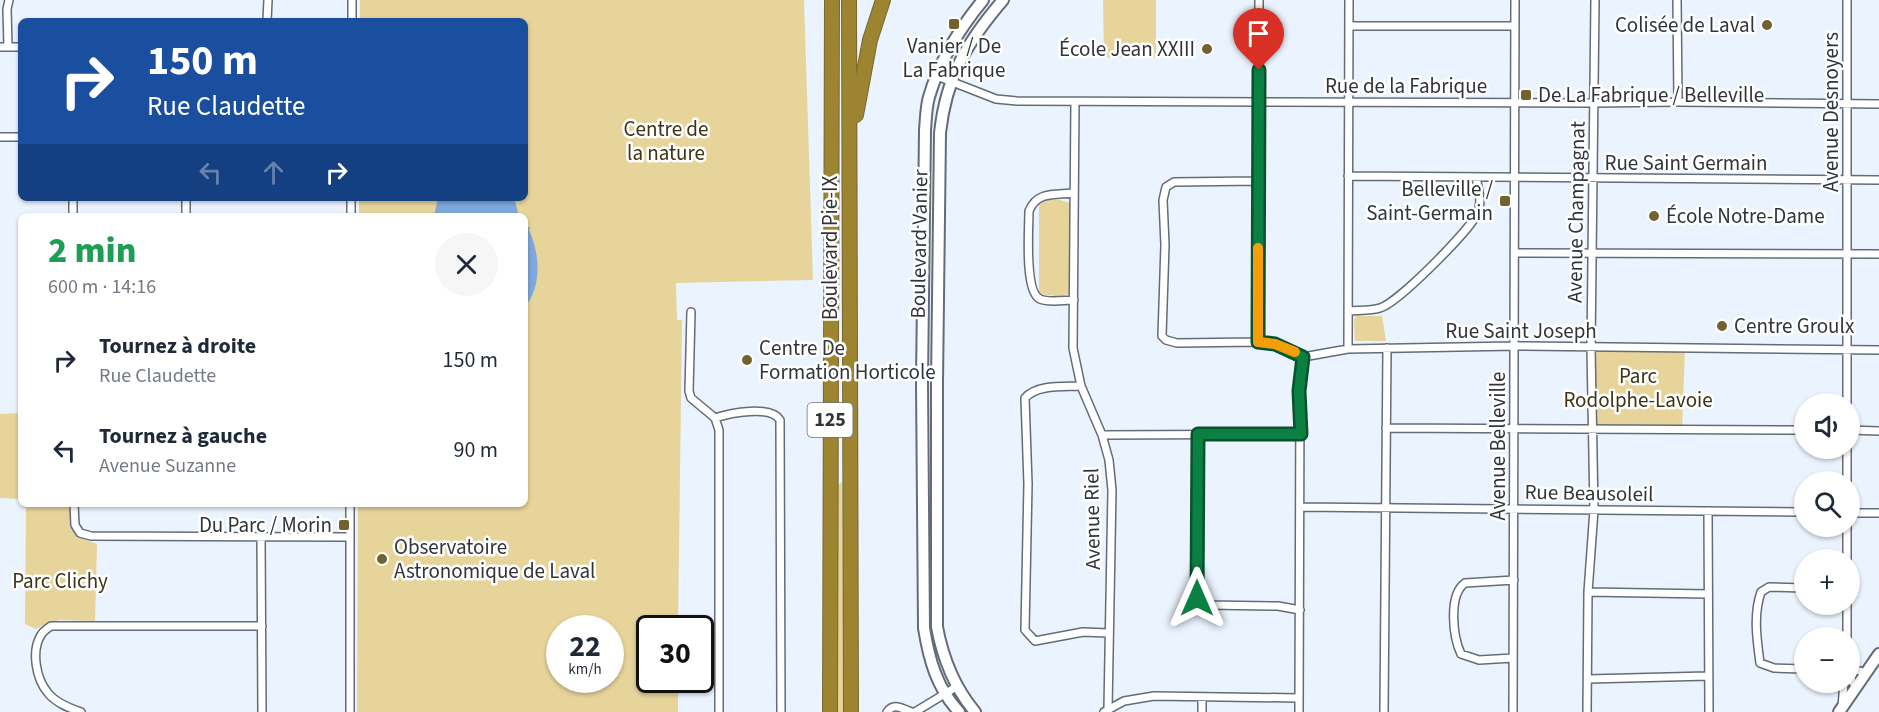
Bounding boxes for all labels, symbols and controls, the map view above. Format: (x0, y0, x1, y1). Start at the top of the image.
pin (1233, 8, 1284, 70)
place label: Colisée de Laval (1615, 10, 1755, 40)
marker: Vanier / De La Fabrique (947, 17, 961, 31)
icon: arrive (1242, 17, 1275, 50)
marker: Colisée de Laval (1760, 18, 1774, 32)
text: 150 m (147, 31, 258, 91)
place label: Vanier / De La Fabrique (903, 31, 1005, 85)
street label: Avenue Desnoyers (1816, 32, 1846, 192)
place label: École Jean XXIII (1059, 34, 1195, 64)
icon: right (48, 42, 126, 120)
marker: École Jean XXIII (1200, 42, 1214, 56)
street label: Rue de la Fabrique (1325, 71, 1487, 101)
place label: De La Fabrique / Belleville (1538, 80, 1764, 110)
text: Rue Claudette (147, 87, 305, 126)
marker: De La Fabrique / Belleville (1519, 88, 1533, 102)
park label: Centre de la nature (624, 114, 708, 168)
street label: Avenue Champagnat (1559, 121, 1593, 303)
street label: Rue Saint Germain (1604, 148, 1768, 178)
icon: left (194, 156, 227, 189)
icon: ahead (257, 156, 290, 189)
icon: right (320, 156, 353, 189)
street label: Boulevard Vanier (903, 168, 935, 319)
place label: Belleville / Saint-Germain (1366, 174, 1494, 228)
street label: Boulevard Pie-IX (815, 176, 845, 320)
marker: Belleville / Saint-Germain (1498, 194, 1512, 208)
place label: École Notre-Dame (1666, 201, 1825, 231)
marker: École Notre-Dame (1647, 209, 1661, 223)
text: 2 min (48, 225, 136, 276)
button: close (435, 233, 498, 296)
text: 600 m · 14:16 (48, 273, 156, 301)
place label: Centre Groulx (1734, 311, 1855, 341)
street label: Rue Saint Joseph (1445, 316, 1597, 346)
marker: Centre Groulx (1715, 319, 1729, 333)
text: Tournez à droite (99, 330, 256, 362)
place label: Centre De Formation Horticole (759, 333, 936, 387)
icon: right (48, 344, 81, 377)
text: 150 m (443, 344, 498, 376)
marker: Centre De Formation Horticole (740, 353, 754, 367)
park label: Parc Rodolphe-Lavoie (1563, 361, 1713, 415)
text: Rue Claudette (99, 362, 216, 390)
street label: Avenue Belleville (1483, 371, 1513, 521)
map controls (1794, 393, 1860, 693)
button: sound (1794, 393, 1860, 459)
road number: 125 (808, 403, 852, 437)
text: Tournez à gauche (99, 420, 267, 452)
icon: left (48, 434, 81, 467)
text: 90 m (453, 434, 498, 466)
text: Avenue Suzanne (99, 452, 236, 480)
street label: Avenue Riel (1076, 468, 1108, 570)
button: search (1794, 471, 1860, 537)
street label: Rue Beausoleil (1524, 477, 1654, 509)
place label: Du Parc / Morin (199, 510, 332, 540)
marker: Du Parc / Morin (337, 518, 351, 532)
place label: Observatoire Astronomique de Laval (394, 532, 595, 586)
button: + (1794, 549, 1860, 615)
marker: Observatoire Astronomique de Laval (375, 552, 389, 566)
park label: Parc Clichy (12, 566, 108, 596)
position arrow (1165, 566, 1229, 630)
speed limit sign: 30 (636, 615, 714, 693)
text: 22 (569, 625, 601, 668)
button: − (1794, 627, 1860, 693)
text: km/h (568, 659, 602, 680)

